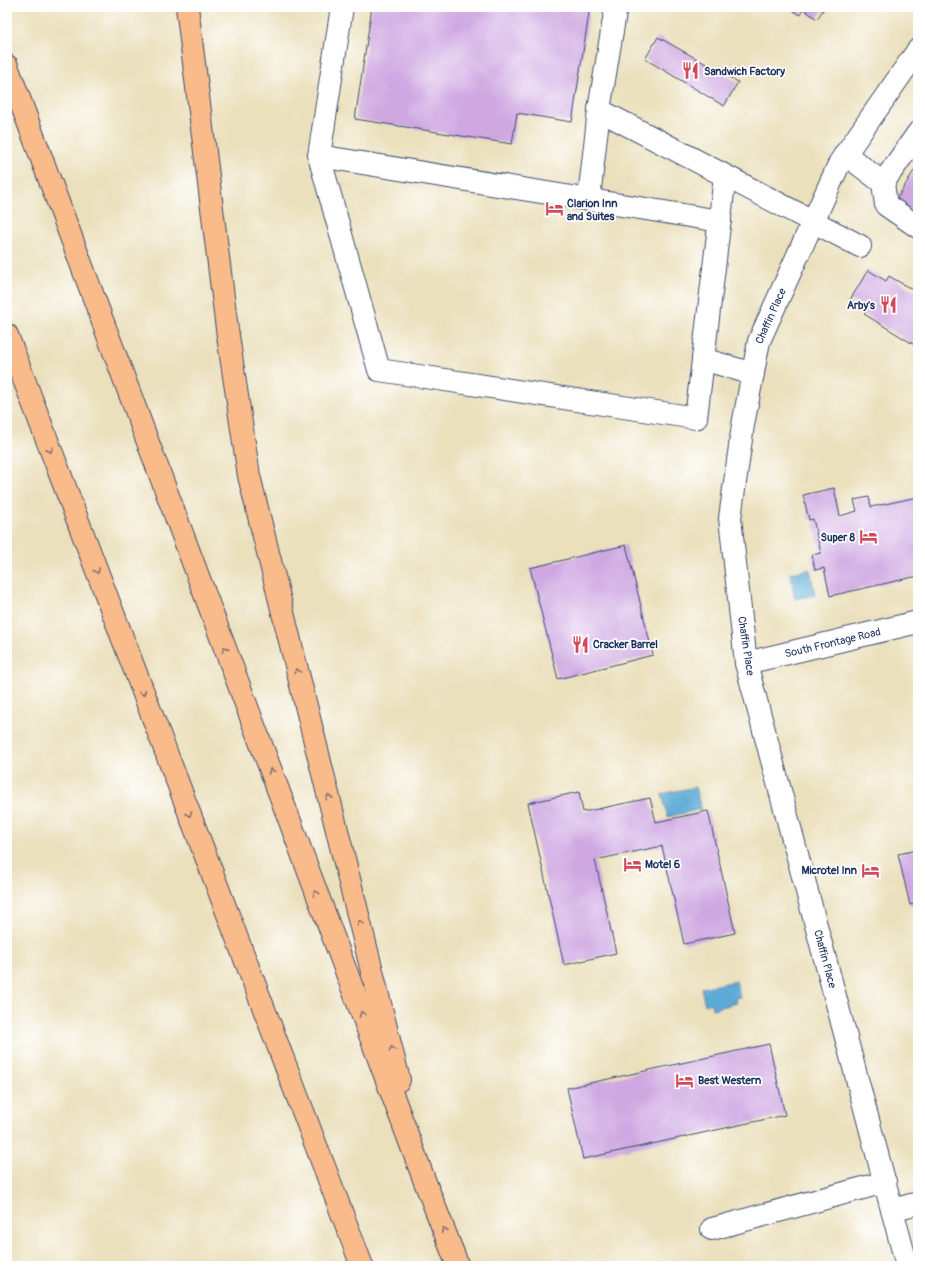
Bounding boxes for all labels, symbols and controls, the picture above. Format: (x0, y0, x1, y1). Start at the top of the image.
restaurant icon: Sandwich Factory (681, 61, 701, 81)
place label: Sandwich Factory (704, 65, 785, 78)
place label: Clarion Inn and Suites (567, 197, 617, 223)
hotel icon: Clarion Inn and Suites (544, 199, 564, 219)
street label: Chaffin Place (752, 285, 789, 346)
restaurant icon: Arby's (878, 295, 898, 315)
place label: Arby's (847, 299, 875, 312)
one-way arrow (46, 446, 54, 453)
hotel icon: Super 8 (858, 527, 878, 547)
place label: Super 8 (821, 531, 855, 544)
one-way arrow (92, 568, 100, 575)
street label: Chaffin Place (735, 616, 757, 677)
street label: South Frontage Road (783, 625, 882, 660)
restaurant icon: Cracker Barrel (570, 634, 590, 654)
place label: Cracker Barrel (593, 638, 658, 651)
one-way arrow (222, 646, 230, 653)
one-way arrow (294, 667, 302, 674)
one-way arrow (138, 689, 146, 696)
one-way arrow (267, 767, 275, 774)
one-way arrow (325, 794, 334, 801)
one-way arrow (185, 811, 193, 818)
hotel icon: Motel 6 (622, 854, 642, 874)
place label: Motel 6 (645, 858, 681, 871)
hotel icon: Microtel Inn (860, 860, 880, 880)
place label: Microtel Inn (802, 864, 857, 877)
one-way arrow (313, 889, 321, 896)
one-way arrow (357, 920, 365, 926)
street label: Chaffin Place (811, 929, 839, 990)
one-way arrow (359, 1011, 367, 1018)
one-way arrow (388, 1046, 396, 1052)
hotel icon: Best Western (675, 1070, 695, 1090)
place label: Best Western (698, 1074, 761, 1087)
one-way arrow (440, 1226, 448, 1233)

